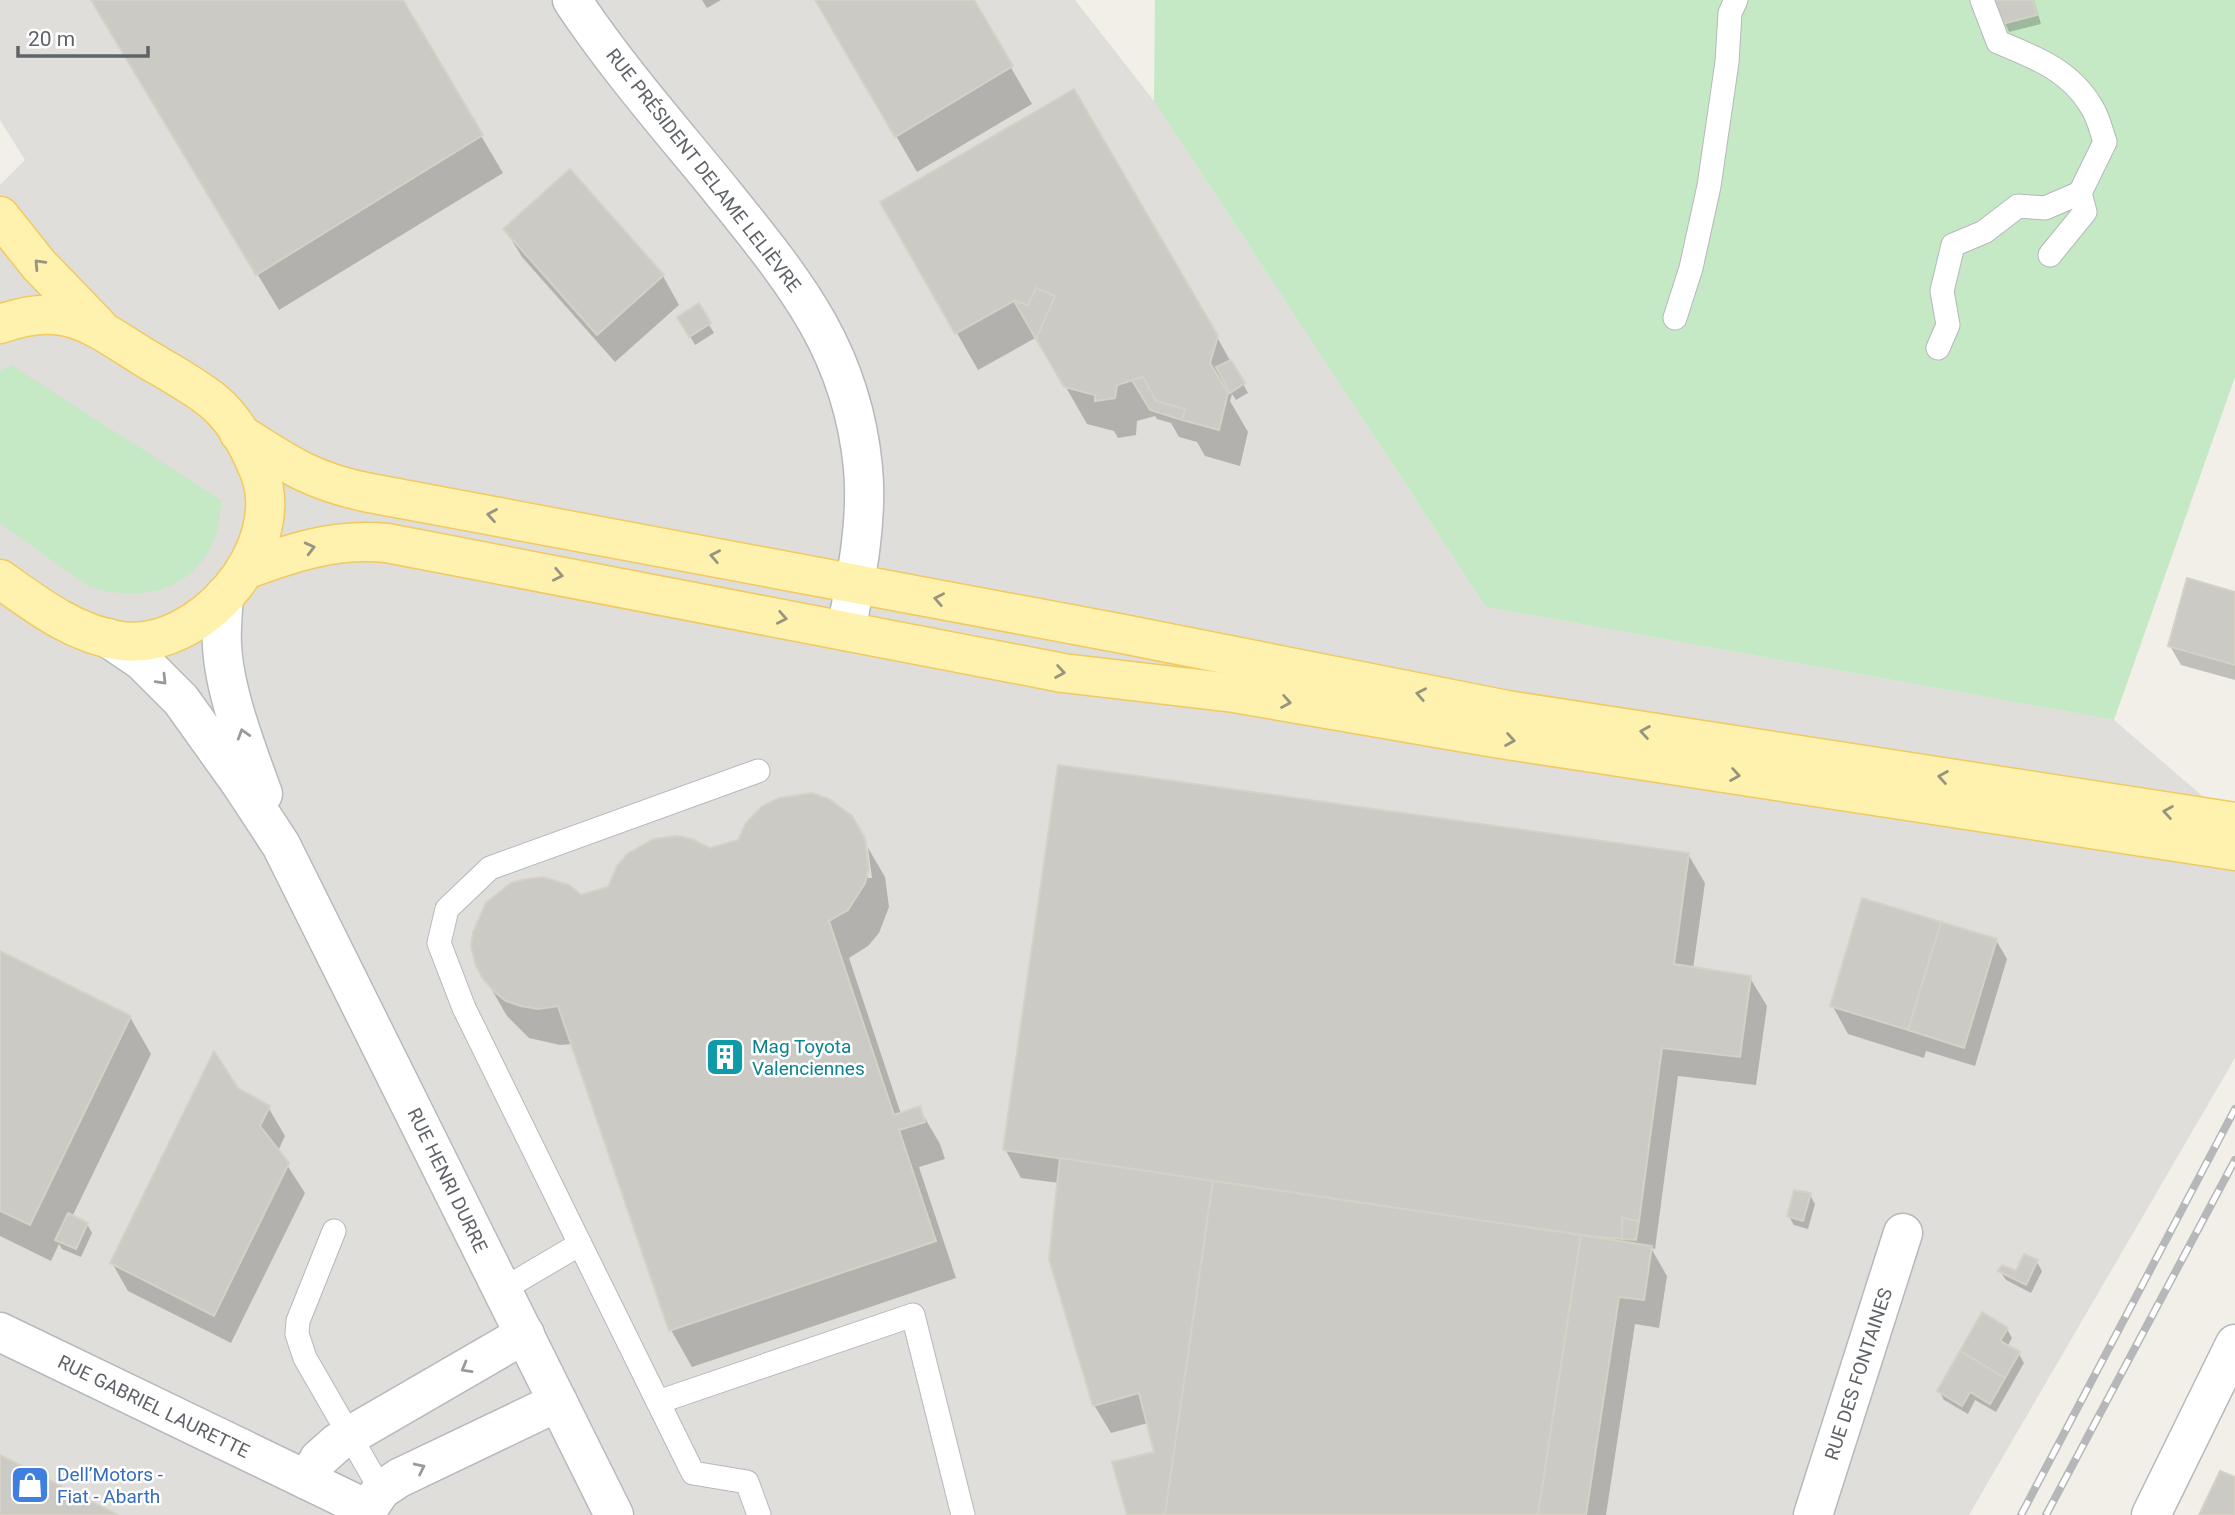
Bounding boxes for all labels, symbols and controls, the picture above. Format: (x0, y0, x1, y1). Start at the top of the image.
scale bar (18, 14, 147, 58)
text: 20 m (28, 27, 75, 51)
street label: RUE PRÉSIDENT DELAME LELIÈVRE (601, 44, 806, 297)
one-way arrow (34, 259, 47, 272)
one-way arrow (486, 508, 498, 523)
one-way arrow (304, 542, 316, 556)
one-way arrow (709, 550, 721, 565)
one-way arrow (552, 567, 564, 582)
one-way arrow (933, 592, 945, 607)
one-way arrow (776, 610, 788, 625)
one-way arrow (1055, 664, 1066, 679)
one-way arrow (154, 672, 167, 685)
one-way arrow (1415, 688, 1427, 703)
one-way arrow (1280, 694, 1292, 709)
one-way arrow (1639, 725, 1651, 740)
one-way arrow (237, 728, 251, 741)
one-way arrow (1504, 733, 1516, 748)
one-way arrow (1729, 767, 1741, 782)
one-way arrow (1937, 770, 1949, 785)
one-way arrow (2162, 805, 2173, 820)
place label: Mag Toyota Valenciennes (752, 1035, 865, 1080)
building icon: Mag Toyota Valenciennes (704, 1036, 746, 1078)
street label: RUE HENRI DURRE (403, 1104, 493, 1256)
street label: RUE DES FONTAINES (1820, 1285, 1897, 1463)
street label: RUE GABRIEL LAURETTE (54, 1350, 254, 1463)
one-way arrow (460, 1360, 473, 1373)
place label: Dell’Motors - Fiat - Abarth (57, 1463, 163, 1508)
one-way arrow (413, 1463, 425, 1477)
shop icon: Dell’Motors - Fiat - Abarth (9, 1464, 51, 1506)

